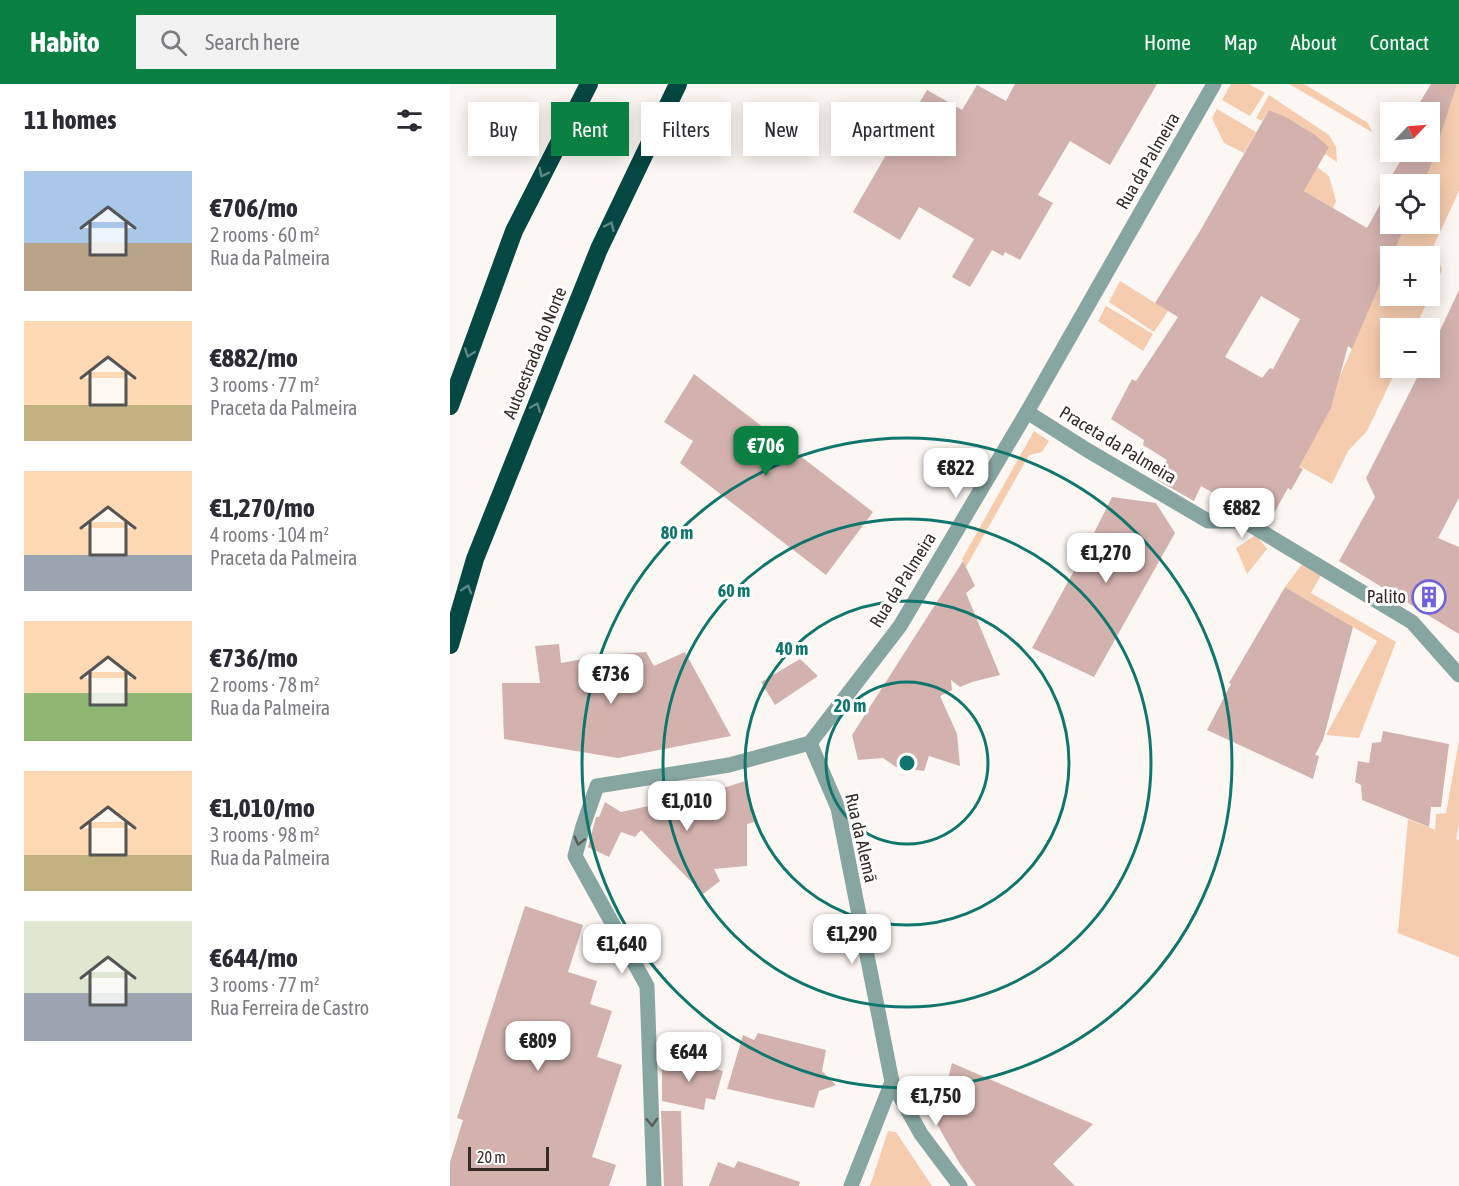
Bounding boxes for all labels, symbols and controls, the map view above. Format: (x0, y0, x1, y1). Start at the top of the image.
search box (136, 15, 556, 69)
text: Habito (30, 26, 100, 58)
icon: search (157, 26, 190, 59)
text: Search here (205, 29, 300, 55)
text: Home (1144, 30, 1191, 54)
text: Map (1224, 30, 1258, 54)
text: About (1291, 30, 1337, 54)
text: Contact (1370, 30, 1429, 54)
chip: Buy (468, 102, 539, 156)
chip: Rent (551, 102, 629, 156)
chip: Filters (641, 102, 731, 156)
chip: New (743, 102, 819, 156)
chip: Apartment (831, 102, 956, 156)
north arrow (1380, 102, 1440, 162)
map controls (1380, 102, 1440, 378)
icon: filters (393, 104, 426, 137)
text: 11 homes (24, 105, 117, 135)
street label: Rua da Palmeira (1111, 109, 1184, 213)
one-way arrow (539, 167, 550, 178)
button: locate (1380, 174, 1440, 234)
text: €706/mo (210, 193, 298, 223)
icon: home (72, 195, 144, 267)
one-way arrow (603, 222, 615, 233)
text: 2 rooms · 60 m² (210, 223, 320, 246)
text: Rua da Palmeira (210, 246, 330, 269)
button: + (1380, 246, 1440, 306)
street label: Autoestrada do Norte (499, 284, 571, 422)
button: − (1380, 318, 1440, 378)
text: €882/mo (210, 343, 298, 373)
icon: home (72, 345, 144, 417)
one-way arrow (464, 348, 477, 358)
text: 3 rooms · 77 m² (210, 373, 320, 396)
text: Praceta da Palmeira (210, 396, 357, 419)
street label: Praceta da Palmeira (1056, 401, 1180, 488)
one-way arrow (529, 402, 541, 413)
pin: €706 (730, 426, 802, 477)
text: €706 (747, 434, 785, 457)
pin: €822 (920, 448, 992, 499)
text: €822 (937, 456, 975, 479)
pin: €882 (1206, 488, 1278, 539)
text: €1,270/mo (210, 493, 315, 523)
icon: home (72, 495, 144, 567)
text: €882 (1223, 496, 1261, 519)
text: 80 m (661, 522, 693, 543)
text: 4 rooms · 104 m² (210, 523, 329, 546)
street label: Rua da Palmeira (865, 528, 940, 631)
pin: €1,270 (1057, 533, 1155, 584)
text: €1,270 (1081, 541, 1131, 564)
text: Praceta da Palmeira (210, 546, 357, 569)
building icon: Palito (1411, 579, 1447, 615)
text: 60 m (718, 580, 750, 601)
one-way arrow (460, 584, 472, 595)
place label: Palito (1367, 586, 1406, 607)
text: 40 m (775, 638, 808, 659)
text: €736/mo (210, 643, 298, 673)
icon: home (72, 645, 144, 717)
pin: €736 (575, 654, 647, 705)
text: €736 (592, 662, 630, 685)
text: 2 rooms · 78 m² (210, 673, 320, 696)
text: 20 m (834, 695, 866, 716)
text: Rua da Palmeira (210, 696, 330, 719)
centre of rings (897, 753, 917, 773)
pin: €1,010 (638, 781, 736, 832)
text: €1,010 (662, 789, 712, 812)
street label: Rua da Alemã (841, 791, 882, 884)
text: €1,010/mo (210, 793, 315, 823)
icon: home (72, 795, 144, 867)
text: 3 rooms · 98 m² (210, 823, 320, 846)
one-way arrow (573, 836, 586, 846)
text: Rua da Palmeira (210, 846, 330, 869)
pin: €1,290 (803, 914, 901, 965)
text: €1,290 (827, 922, 877, 945)
pin: €1,640 (573, 924, 671, 975)
text: €1,640 (597, 932, 647, 955)
text: €644/mo (210, 943, 298, 973)
icon: home (72, 945, 144, 1017)
text: 3 rooms · 77 m² (210, 973, 320, 996)
text: Rua Ferreira de Castro (210, 996, 369, 1019)
pin: €809 (502, 1021, 574, 1072)
text: €809 (519, 1029, 557, 1052)
pin: €644 (653, 1032, 725, 1083)
text: €644 (670, 1040, 708, 1063)
pin: €1,750 (887, 1076, 985, 1127)
text: €1,750 (911, 1084, 961, 1107)
one-way arrow (645, 1118, 658, 1127)
scale bar (468, 1144, 549, 1172)
text: 20 m (477, 1148, 506, 1166)

